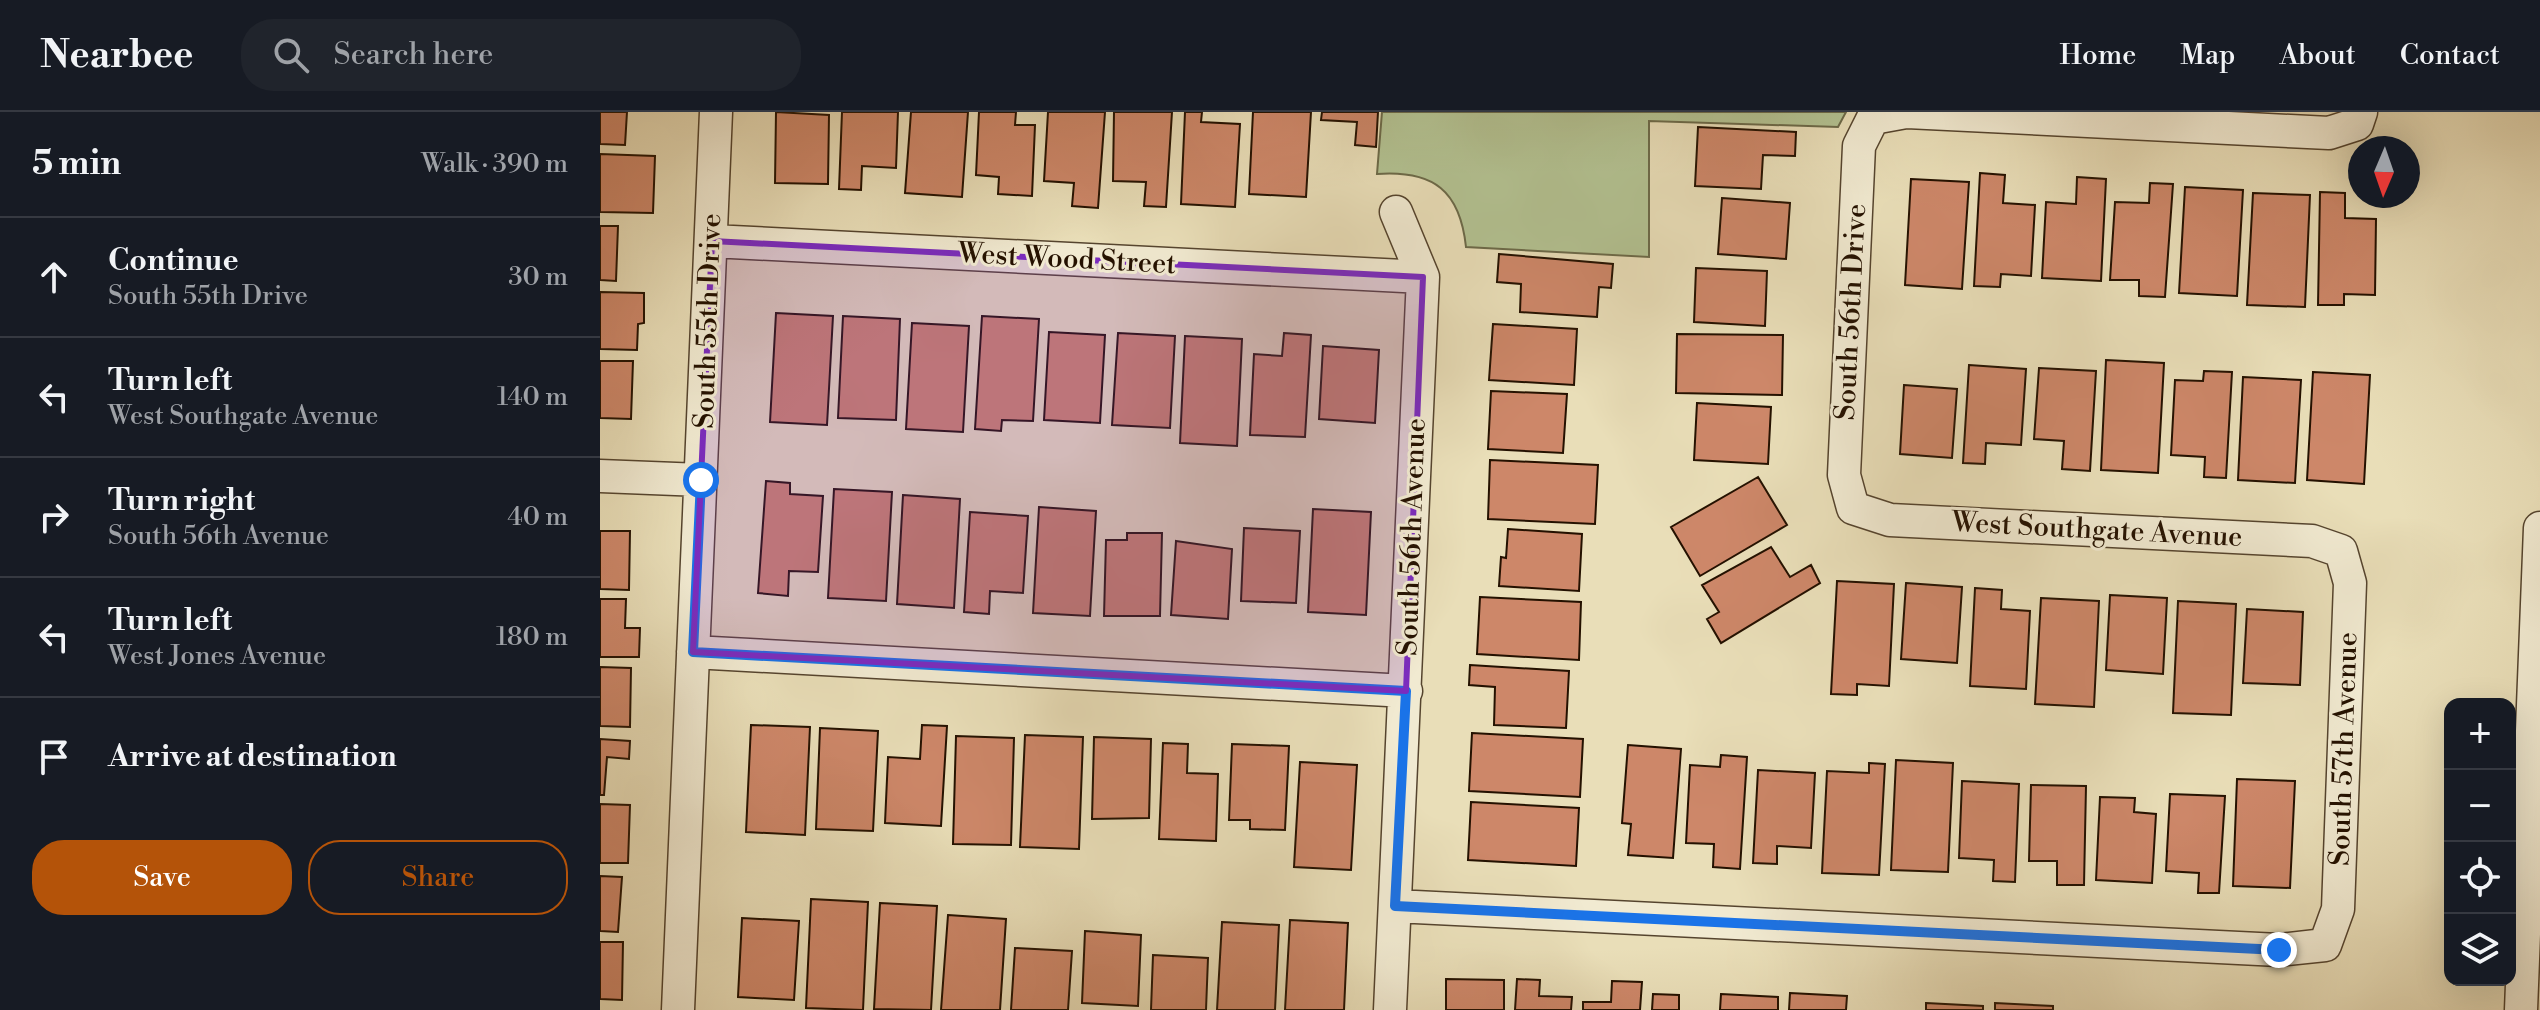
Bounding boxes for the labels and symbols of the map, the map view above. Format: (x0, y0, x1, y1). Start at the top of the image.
north arrow (2348, 136, 2420, 208)
street label: South 56th Drive (1828, 203, 1874, 421)
street label: South 55th Drive (687, 213, 729, 429)
street label: West Wood Street (956, 236, 1177, 282)
street label: South 56th Avenue (1390, 418, 1434, 656)
route start (683, 462, 719, 498)
street label: West Southgate Avenue (1950, 505, 2243, 555)
street label: South 57th Avenue (2322, 631, 2366, 867)
route end (2261, 932, 2297, 968)

